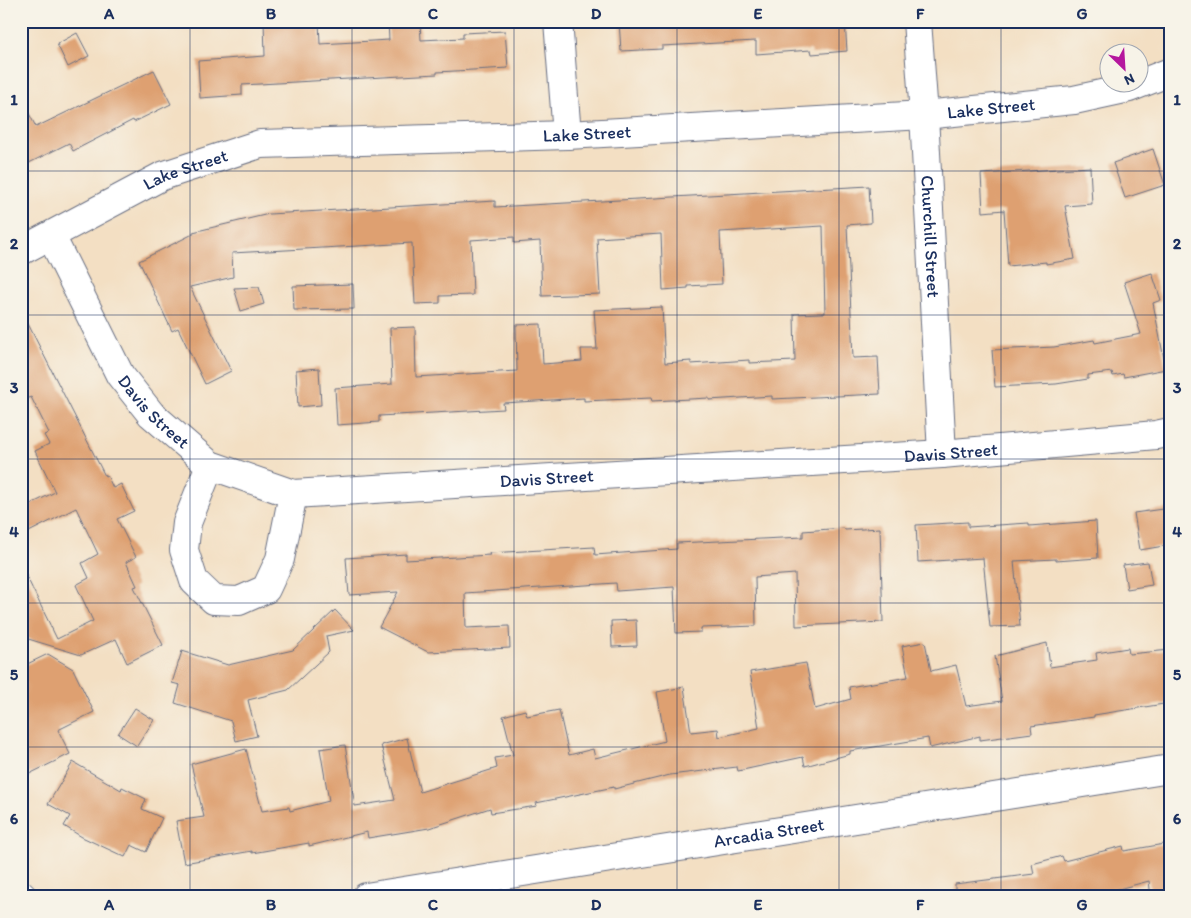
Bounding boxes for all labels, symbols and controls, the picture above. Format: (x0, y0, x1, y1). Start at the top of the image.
text: A (103, 4, 115, 23)
text: B (266, 4, 277, 23)
text: C (428, 4, 439, 23)
text: D (591, 4, 602, 23)
text: E (754, 4, 763, 23)
text: F (916, 4, 925, 23)
text: G (1076, 4, 1088, 23)
north arrow (1098, 42, 1148, 92)
text: N (1121, 70, 1137, 89)
text: 1 (10, 90, 18, 109)
text: 1 (1173, 90, 1181, 109)
street label: Lake Street (946, 93, 1037, 124)
street label: Lake Street (543, 120, 632, 147)
street label: Lake Street (139, 144, 231, 195)
street label: Churchill Street (916, 175, 945, 299)
text: 2 (10, 234, 19, 253)
text: 2 (1173, 234, 1182, 253)
street label: Davis Street (113, 370, 194, 453)
text: 3 (10, 378, 19, 397)
text: 3 (1173, 378, 1182, 397)
street label: Davis Street (903, 438, 999, 467)
street label: Davis Street (499, 464, 595, 492)
text: 4 (9, 522, 19, 541)
text: 4 (1172, 522, 1182, 541)
text: 5 (10, 665, 19, 684)
text: 5 (1173, 665, 1182, 684)
text: 6 (10, 809, 19, 828)
text: 6 (1173, 809, 1182, 828)
street label: Arcadia Street (712, 813, 826, 852)
text: A (103, 895, 115, 914)
text: B (266, 895, 277, 914)
text: C (428, 895, 439, 914)
text: D (591, 895, 602, 914)
text: E (754, 895, 763, 914)
text: F (916, 895, 925, 914)
text: G (1076, 895, 1088, 914)

